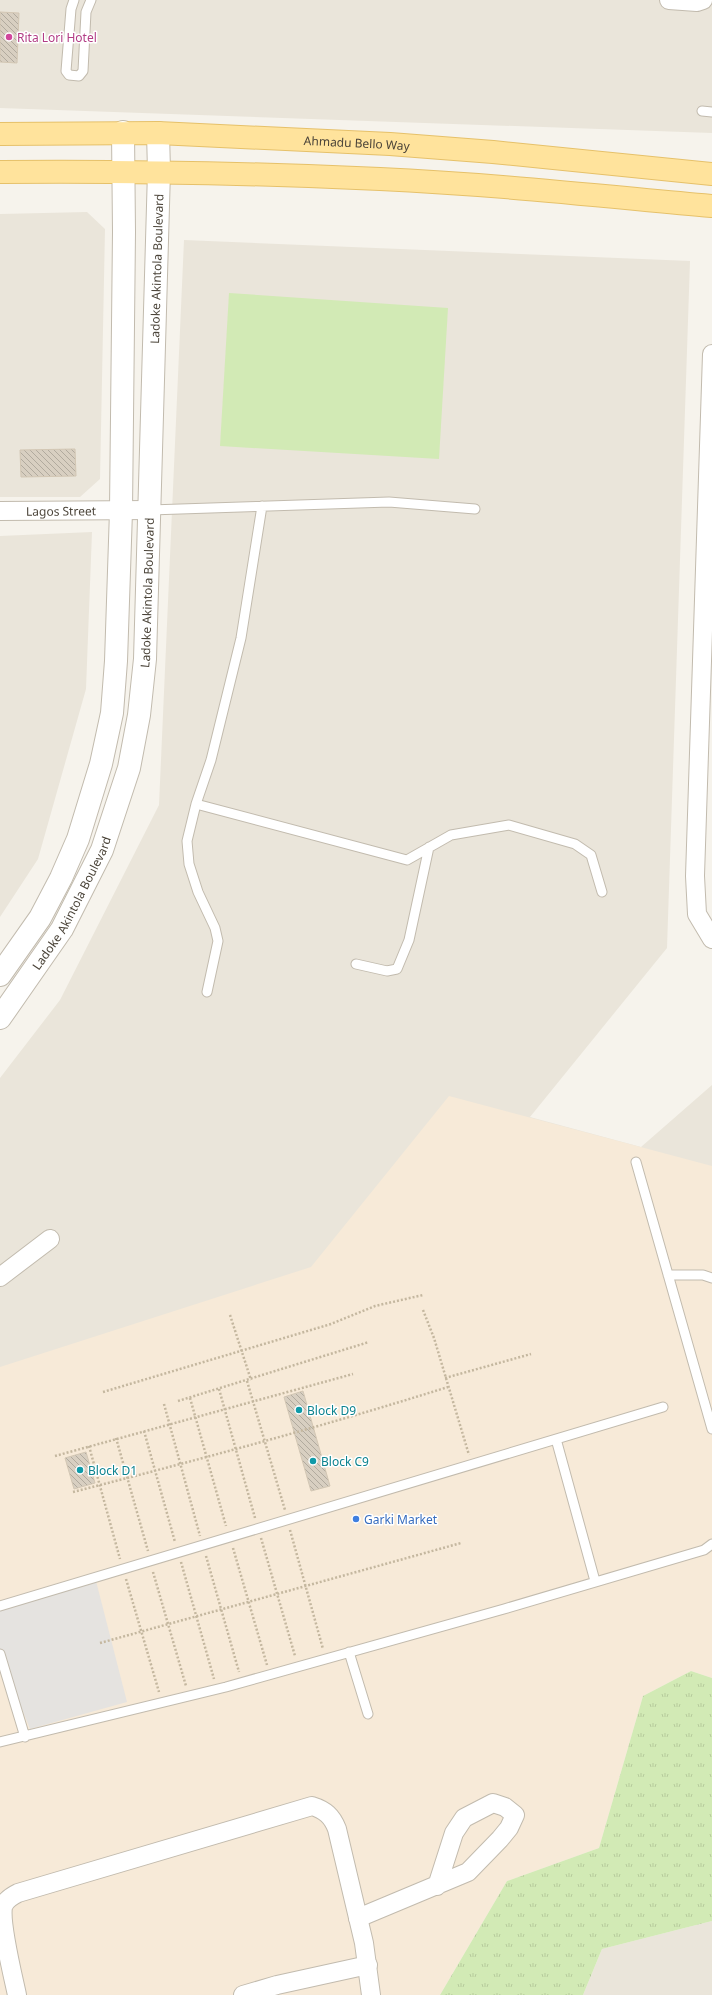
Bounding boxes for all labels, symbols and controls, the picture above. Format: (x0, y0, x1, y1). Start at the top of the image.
place label: Rita Lori Hotel (17, 29, 97, 46)
marker: Rita Lori Hotel (4, 32, 14, 42)
street label: Ahmadu Bello Way (303, 131, 411, 154)
street label: Ladoke Akintola Boulevard (146, 193, 167, 344)
street label: Lagos Street (26, 502, 97, 519)
street label: Ladoke Akintola Boulevard (136, 517, 158, 669)
street label: Ladoke Akintola Boulevard (28, 834, 114, 973)
place label: Block D9 (307, 1402, 356, 1419)
marker: Block D9 (294, 1405, 304, 1415)
place label: Block C9 (321, 1453, 369, 1470)
marker: Block C9 (308, 1456, 318, 1466)
place label: Block D1 (88, 1462, 137, 1479)
marker: Block D1 (75, 1465, 85, 1475)
place label: Garki Market (364, 1511, 438, 1528)
marker: Garki Market (351, 1514, 361, 1524)

